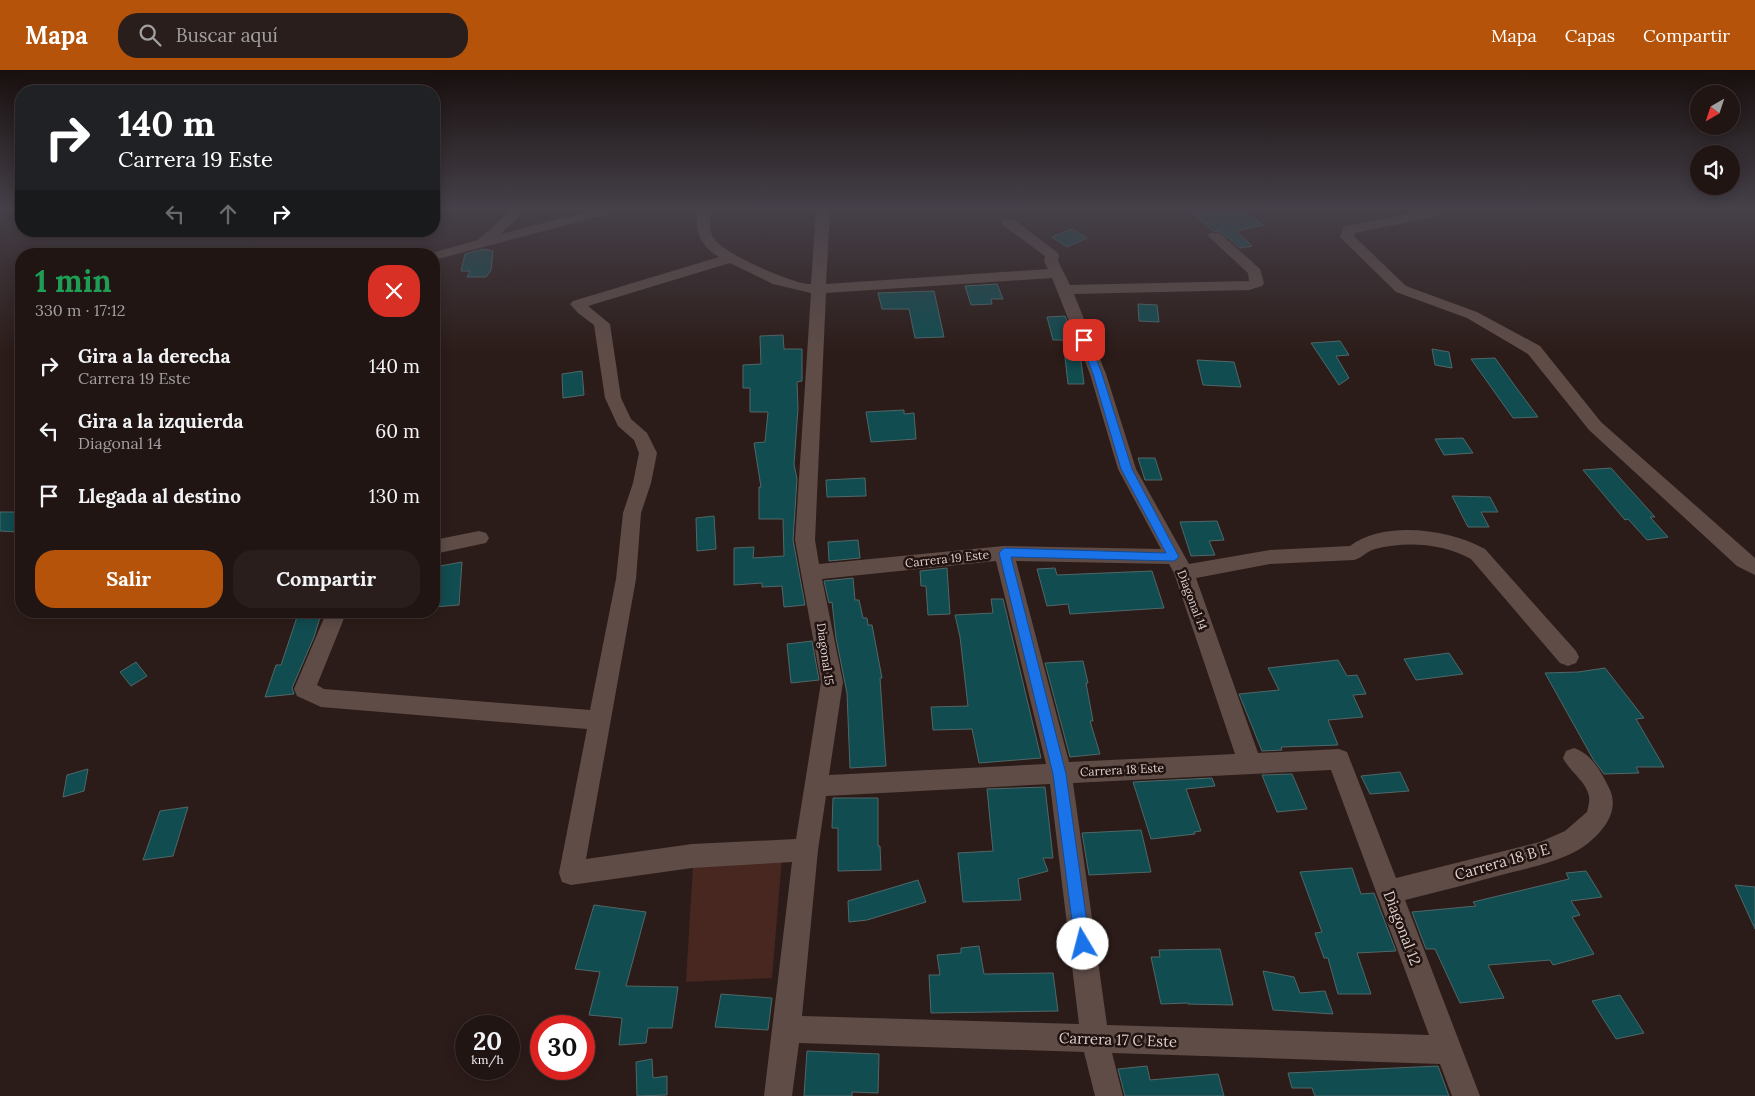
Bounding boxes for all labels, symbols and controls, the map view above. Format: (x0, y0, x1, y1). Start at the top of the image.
search box (118, 13, 468, 58)
text: Mapa (25, 20, 88, 51)
icon: search (136, 21, 164, 49)
text: Buscar aquí (176, 23, 278, 47)
text: Mapa (1491, 24, 1537, 47)
text: Capas (1565, 24, 1615, 47)
text: Compartir (1643, 24, 1730, 47)
north arrow (1690, 85, 1740, 135)
map controls (1690, 85, 1740, 195)
text: 140 m (118, 101, 215, 146)
icon: right (35, 105, 100, 170)
text: Carrera 19 Este (118, 145, 273, 173)
button: sound (1690, 145, 1740, 195)
icon: left (161, 200, 189, 228)
icon: ahead (214, 200, 242, 228)
icon: right (267, 200, 295, 228)
text: 1 min (35, 262, 112, 300)
button: close (368, 265, 420, 317)
text: 330 m · 17:12 (35, 300, 125, 320)
pin (1063, 319, 1105, 361)
icon: arrive (1070, 326, 1098, 354)
text: Gira a la derecha (78, 344, 231, 368)
icon: right (35, 352, 63, 380)
text: 140 m (369, 354, 420, 378)
text: Carrera 19 Este (78, 368, 191, 388)
text: Gira a la izquierda (78, 409, 244, 433)
icon: left (35, 417, 63, 445)
text: 60 m (375, 419, 420, 443)
text: Diagonal 14 (78, 433, 162, 453)
icon: arrive (35, 482, 63, 510)
text: Llegada al destino (78, 484, 241, 508)
text: 130 m (369, 484, 420, 508)
street label: Carrera 19 Este (904, 547, 990, 570)
button: Salir (35, 550, 223, 608)
button: Compartir (233, 550, 420, 608)
street label: Diagonal 14 (1174, 568, 1211, 632)
street label: Diagonal 15 (814, 622, 837, 686)
street label: Carrera 18 Este (1079, 760, 1165, 779)
street label: Carrera 18 B E (1452, 839, 1551, 884)
street label: Diagonal 12 (1380, 888, 1425, 968)
position arrow (1056, 917, 1108, 969)
speed limit sign: 30 (530, 1015, 595, 1080)
text: 20 (473, 1025, 502, 1057)
street label: Carrera 17 C Este (1059, 1028, 1177, 1051)
text: km/h (471, 1052, 504, 1067)

